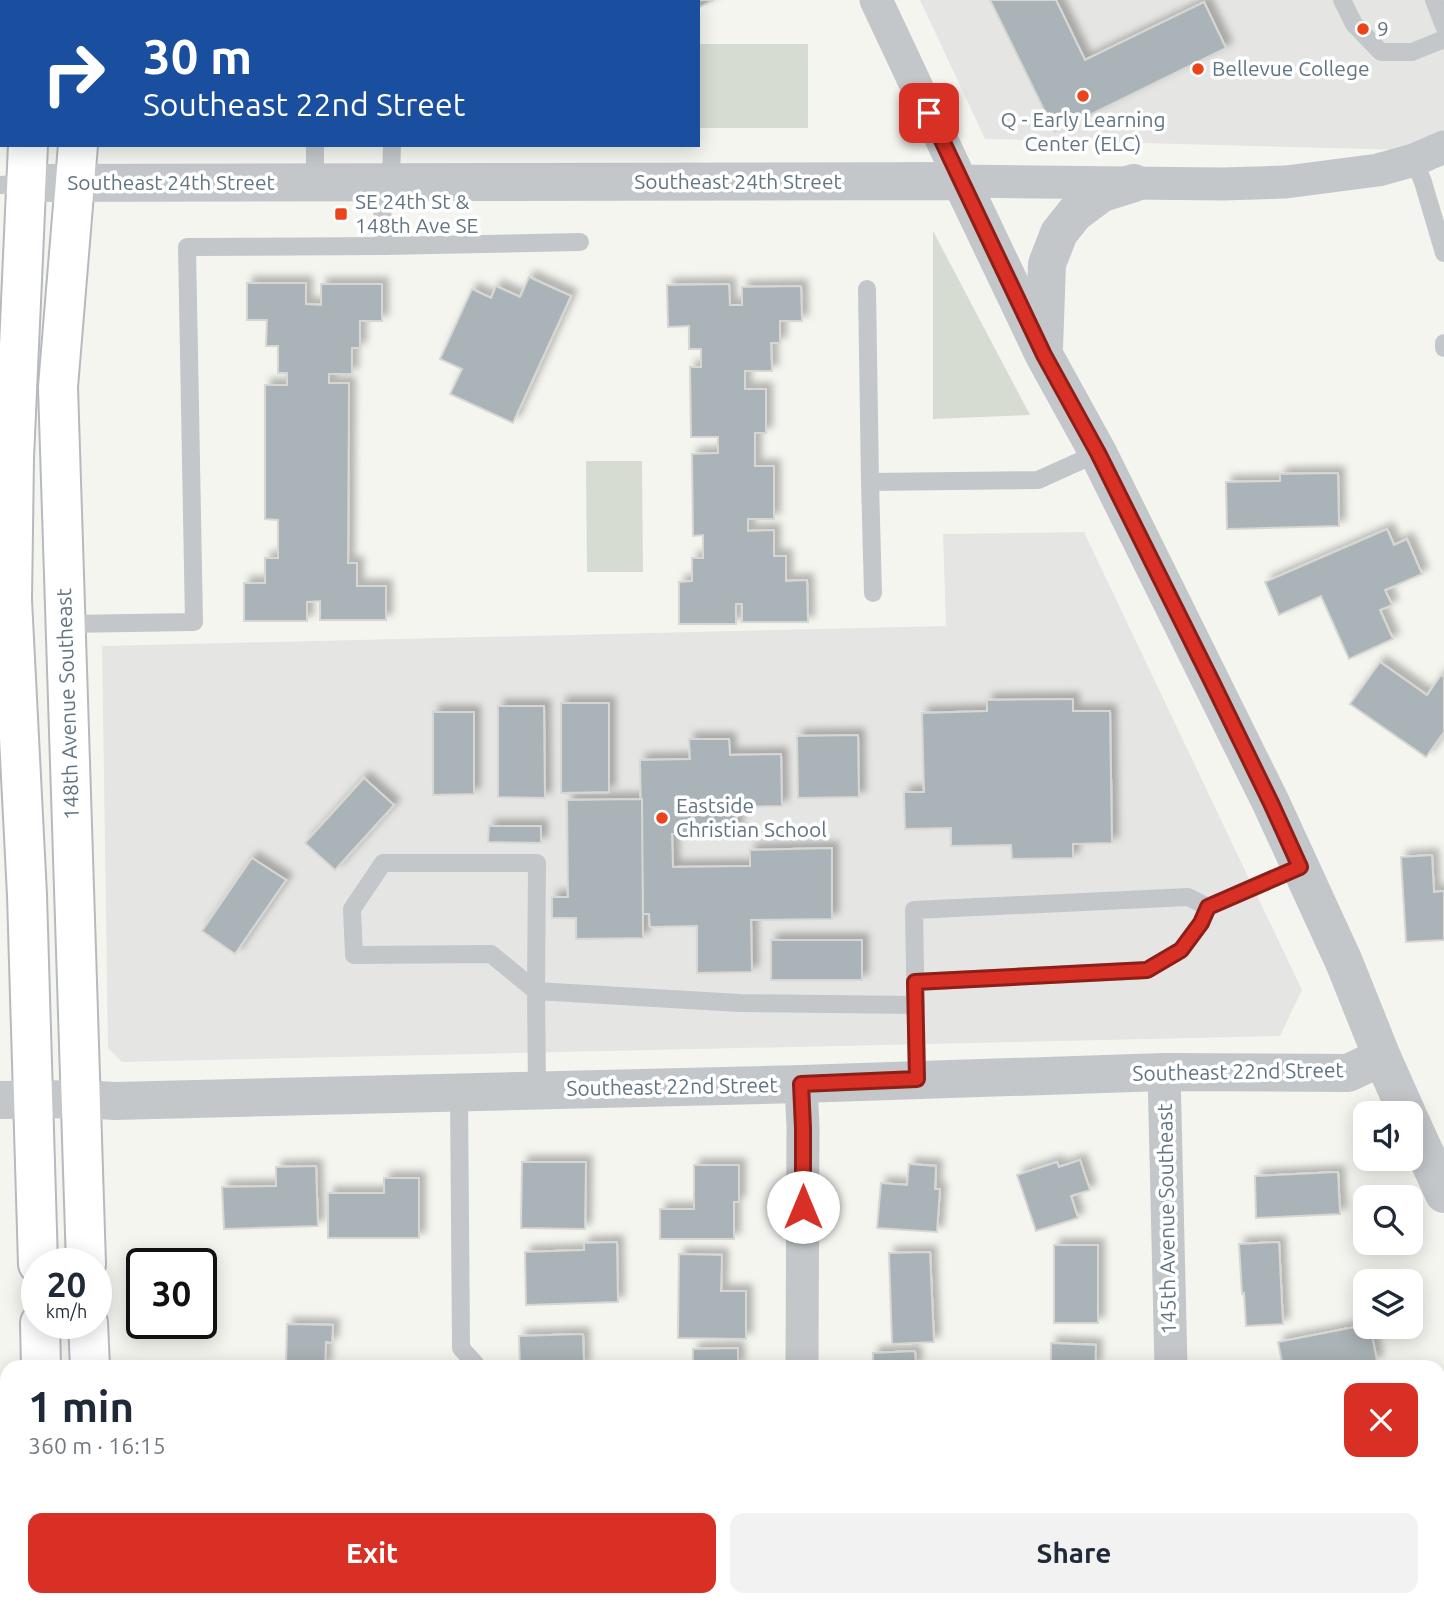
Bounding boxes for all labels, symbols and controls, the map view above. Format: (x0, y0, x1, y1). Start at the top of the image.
place label: 9 (1377, 16, 1389, 40)
marker: 9 (1355, 21, 1371, 37)
icon: right (28, 28, 119, 119)
text: 30 m (143, 28, 252, 83)
place label: Bellevue College (1212, 56, 1370, 80)
marker: Bellevue College (1190, 61, 1206, 77)
pin (899, 83, 959, 143)
text: Southeast 22nd Street (143, 86, 465, 122)
marker: Q - Early Learning Center (ELC) (1075, 88, 1091, 104)
icon: arrive (910, 94, 948, 132)
place label: Q - Early Learning Center (ELC) (1000, 107, 1166, 155)
street label: Southeast 24th Street (634, 169, 842, 193)
street label: Southeast 24th Street (67, 170, 275, 194)
place label: SE 24th St & 148th Ave SE (355, 189, 478, 237)
marker: SE 24th St & 148th Ave SE (333, 206, 349, 222)
street label: 148th Avenue Southeast (51, 588, 83, 820)
place label: Eastside Christian School (676, 793, 827, 841)
marker: Eastside Christian School (654, 810, 670, 826)
street label: Southeast 22nd Street (1132, 1057, 1344, 1085)
street label: Southeast 22nd Street (566, 1072, 778, 1100)
map controls (1353, 1101, 1423, 1339)
button: sound (1353, 1101, 1423, 1171)
street label: 145th Avenue Southeast (1152, 1103, 1180, 1335)
position arrow (766, 1170, 840, 1244)
button: search (1353, 1185, 1423, 1255)
speed limit sign: 30 (126, 1248, 217, 1339)
text: 20 (47, 1264, 86, 1304)
button: layers (1353, 1269, 1423, 1339)
text: km/h (46, 1301, 87, 1321)
text: 1 min (28, 1383, 134, 1430)
button: close (1344, 1383, 1418, 1457)
text: 360 m · 16:15 (28, 1433, 166, 1458)
button: Exit (28, 1513, 716, 1593)
button: Share (730, 1513, 1418, 1593)

